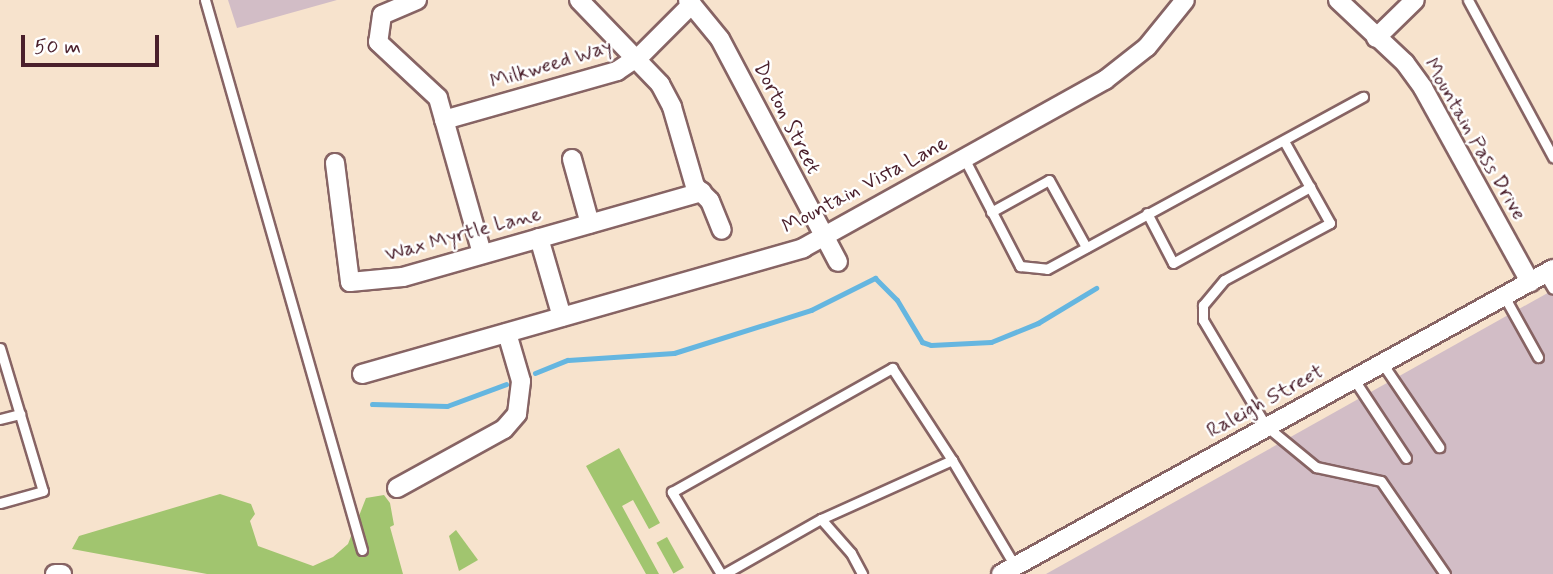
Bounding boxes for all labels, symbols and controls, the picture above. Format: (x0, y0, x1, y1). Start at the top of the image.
scale bar (24, 21, 163, 65)
text: 50 m (34, 33, 81, 61)
street label: Milkweed Way (485, 33, 617, 95)
street label: Mountain Pass Drive (1419, 54, 1531, 224)
street label: Dorton Street (747, 56, 827, 180)
street label: Mountain Vista Lane (778, 131, 952, 239)
street label: Wax Myrtle Lane (381, 201, 545, 267)
street label: Raleigh Street (1203, 359, 1327, 443)

